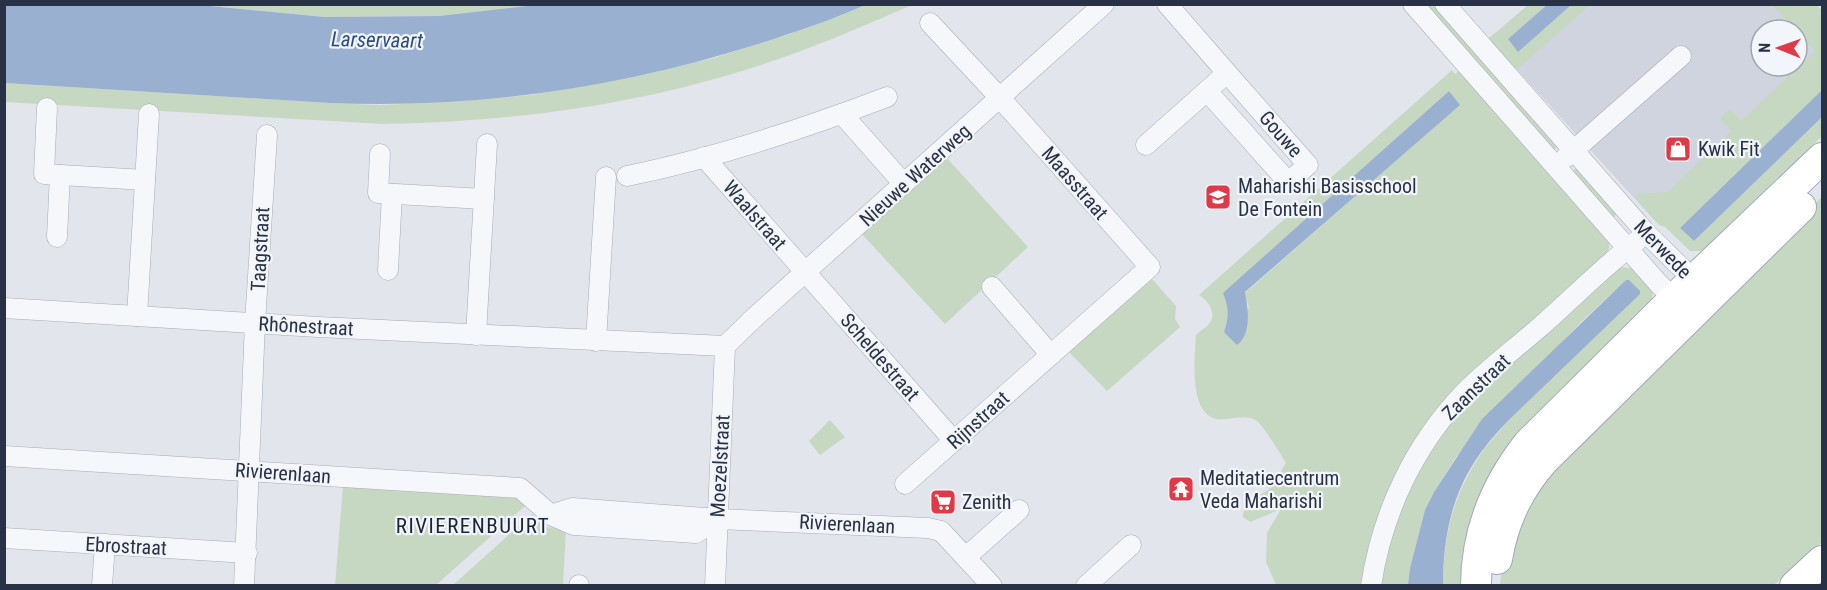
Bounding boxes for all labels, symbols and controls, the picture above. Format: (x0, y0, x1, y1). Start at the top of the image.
north arrow (1749, 18, 1809, 78)
water label: Larservaart (331, 27, 424, 53)
text: N (1755, 43, 1774, 53)
street label: Gouwe (1254, 106, 1308, 162)
street label: Nieuwe Waterweg (854, 119, 976, 231)
shop icon: Kwik Fit (1663, 134, 1693, 164)
place label: Kwik Fit (1698, 137, 1760, 161)
street label: Maasstraat (1037, 141, 1113, 225)
place label: Maharishi Basisschool De Fontein (1238, 174, 1417, 221)
street label: Waalstraat (718, 175, 792, 255)
school or university icon: Maharishi Basisschool De Fontein (1203, 182, 1233, 212)
street label: Taagstraat (246, 206, 274, 292)
street label: Merwede (1629, 215, 1697, 283)
street label: Scheldestraat (835, 308, 925, 406)
street label: Rhônestraat (258, 312, 354, 340)
street label: Zaanstraat (1437, 349, 1515, 425)
street label: Rijnstraat (942, 386, 1014, 454)
street label: Moezelstraat (705, 414, 735, 518)
street label: Rivierenlaan (234, 458, 332, 488)
place label: Meditatiecentrum Veda Maharishi (1200, 466, 1339, 513)
temple icon: Meditatiecentrum Veda Maharishi (1166, 474, 1196, 504)
supermarket icon: Zenith (928, 487, 958, 517)
place label: Zenith (962, 490, 1011, 514)
street label: Rivierenlaan (798, 510, 896, 538)
district label: RIVIERENBUURT (396, 514, 550, 538)
street label: Ebrostraat (85, 532, 167, 560)

